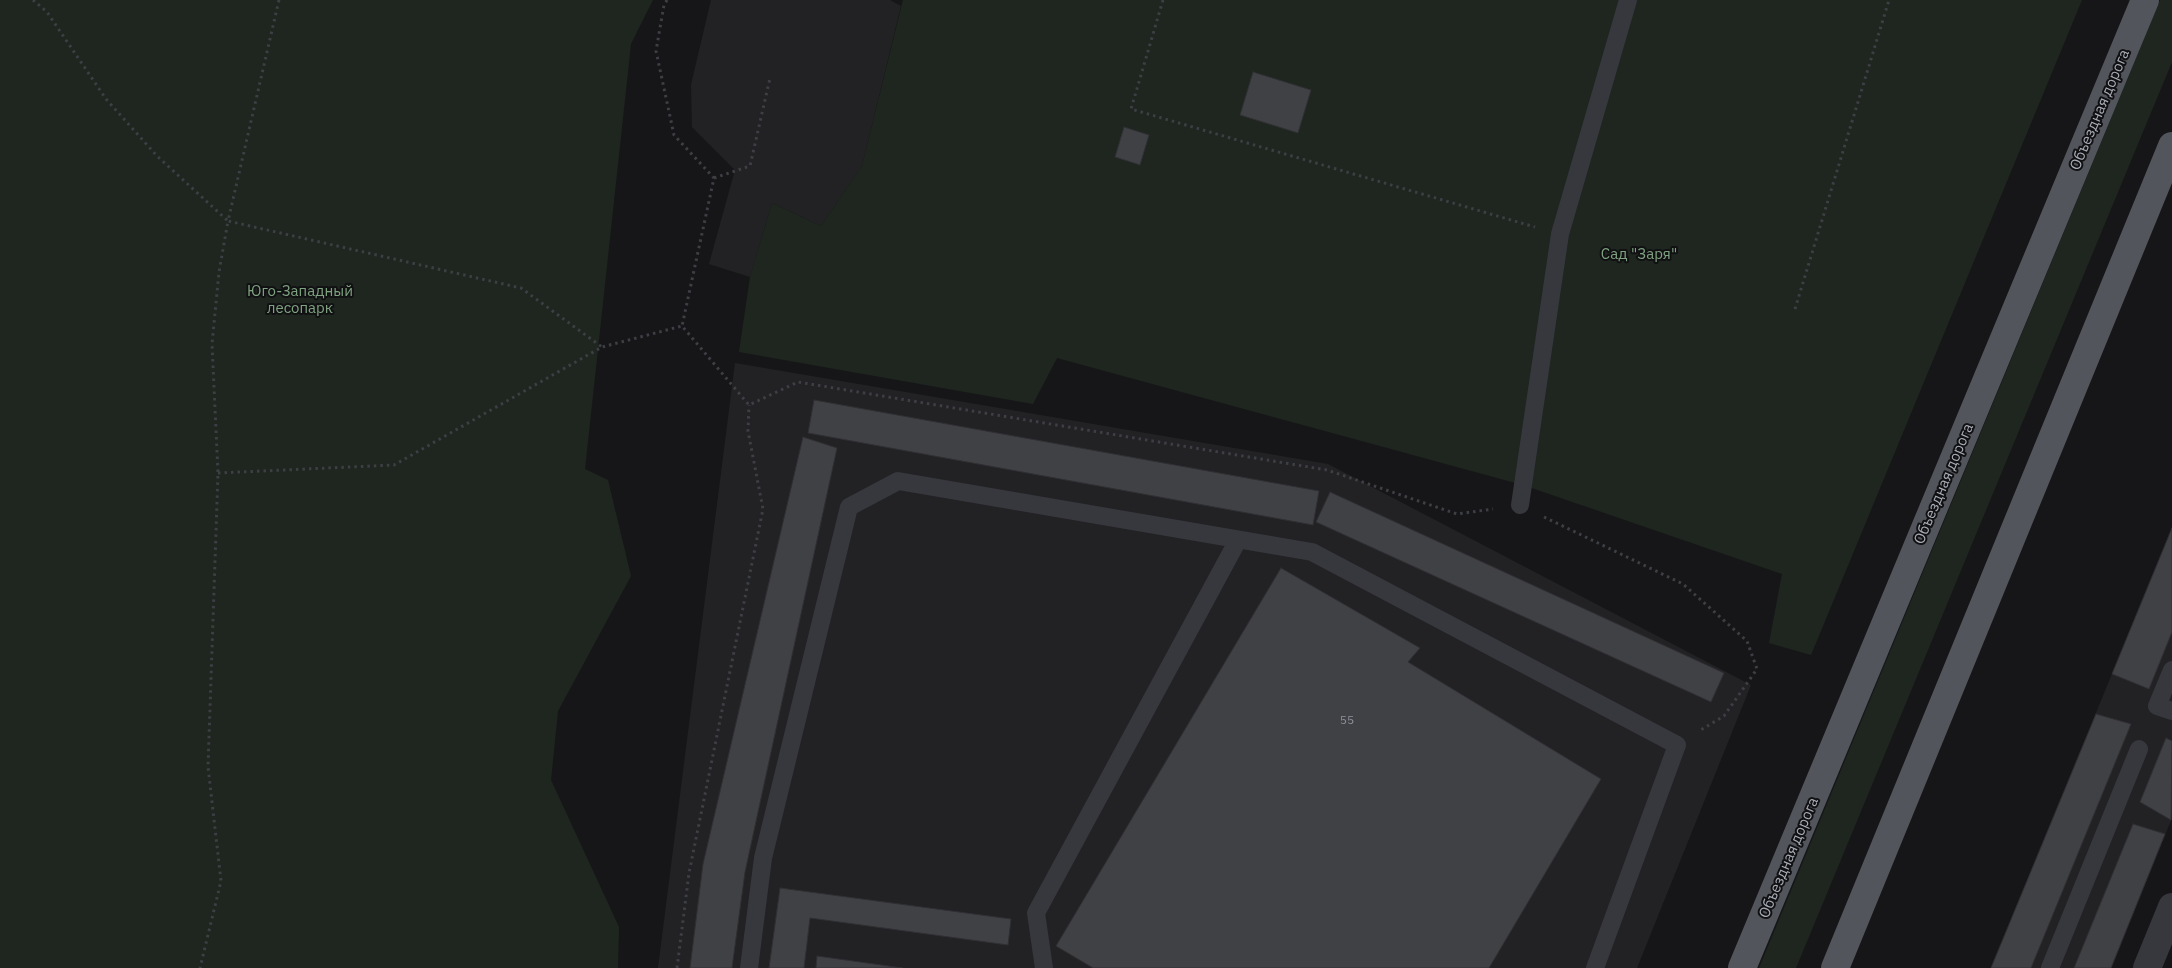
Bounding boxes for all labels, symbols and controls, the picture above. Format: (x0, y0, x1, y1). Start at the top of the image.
street label: Объездная дорога (2066, 47, 2134, 173)
park label: Сад "Заря" (1601, 246, 1677, 264)
park label: Юго-Западный лесопарк (247, 283, 353, 318)
street label: Объездная дорога (1910, 421, 1978, 547)
house number: 55 (1340, 714, 1354, 728)
street label: Объездная дорога (1755, 795, 1823, 921)

